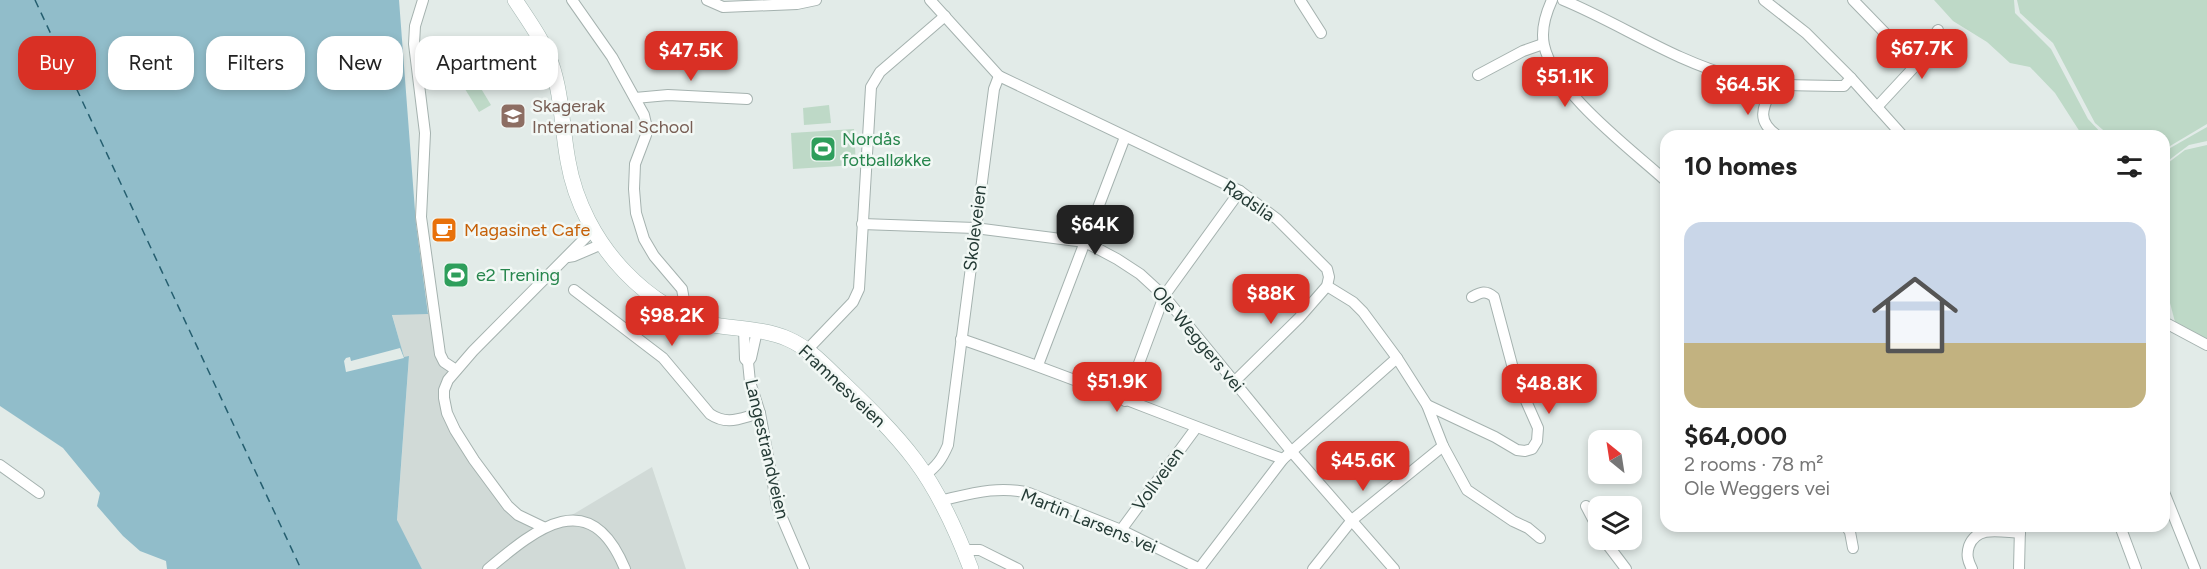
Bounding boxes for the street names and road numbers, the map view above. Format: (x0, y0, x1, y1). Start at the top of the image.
street label: Rødslia (1219, 176, 1279, 226)
street label: Skoleveien (959, 184, 991, 272)
street label: Ole Weggers vei (1147, 282, 1249, 396)
street label: Framnesveien (794, 340, 890, 432)
street label: Langestrandveien (740, 377, 794, 521)
street label: Vollveien (1128, 443, 1188, 515)
street label: Martin Larsens vei (1018, 484, 1160, 558)

